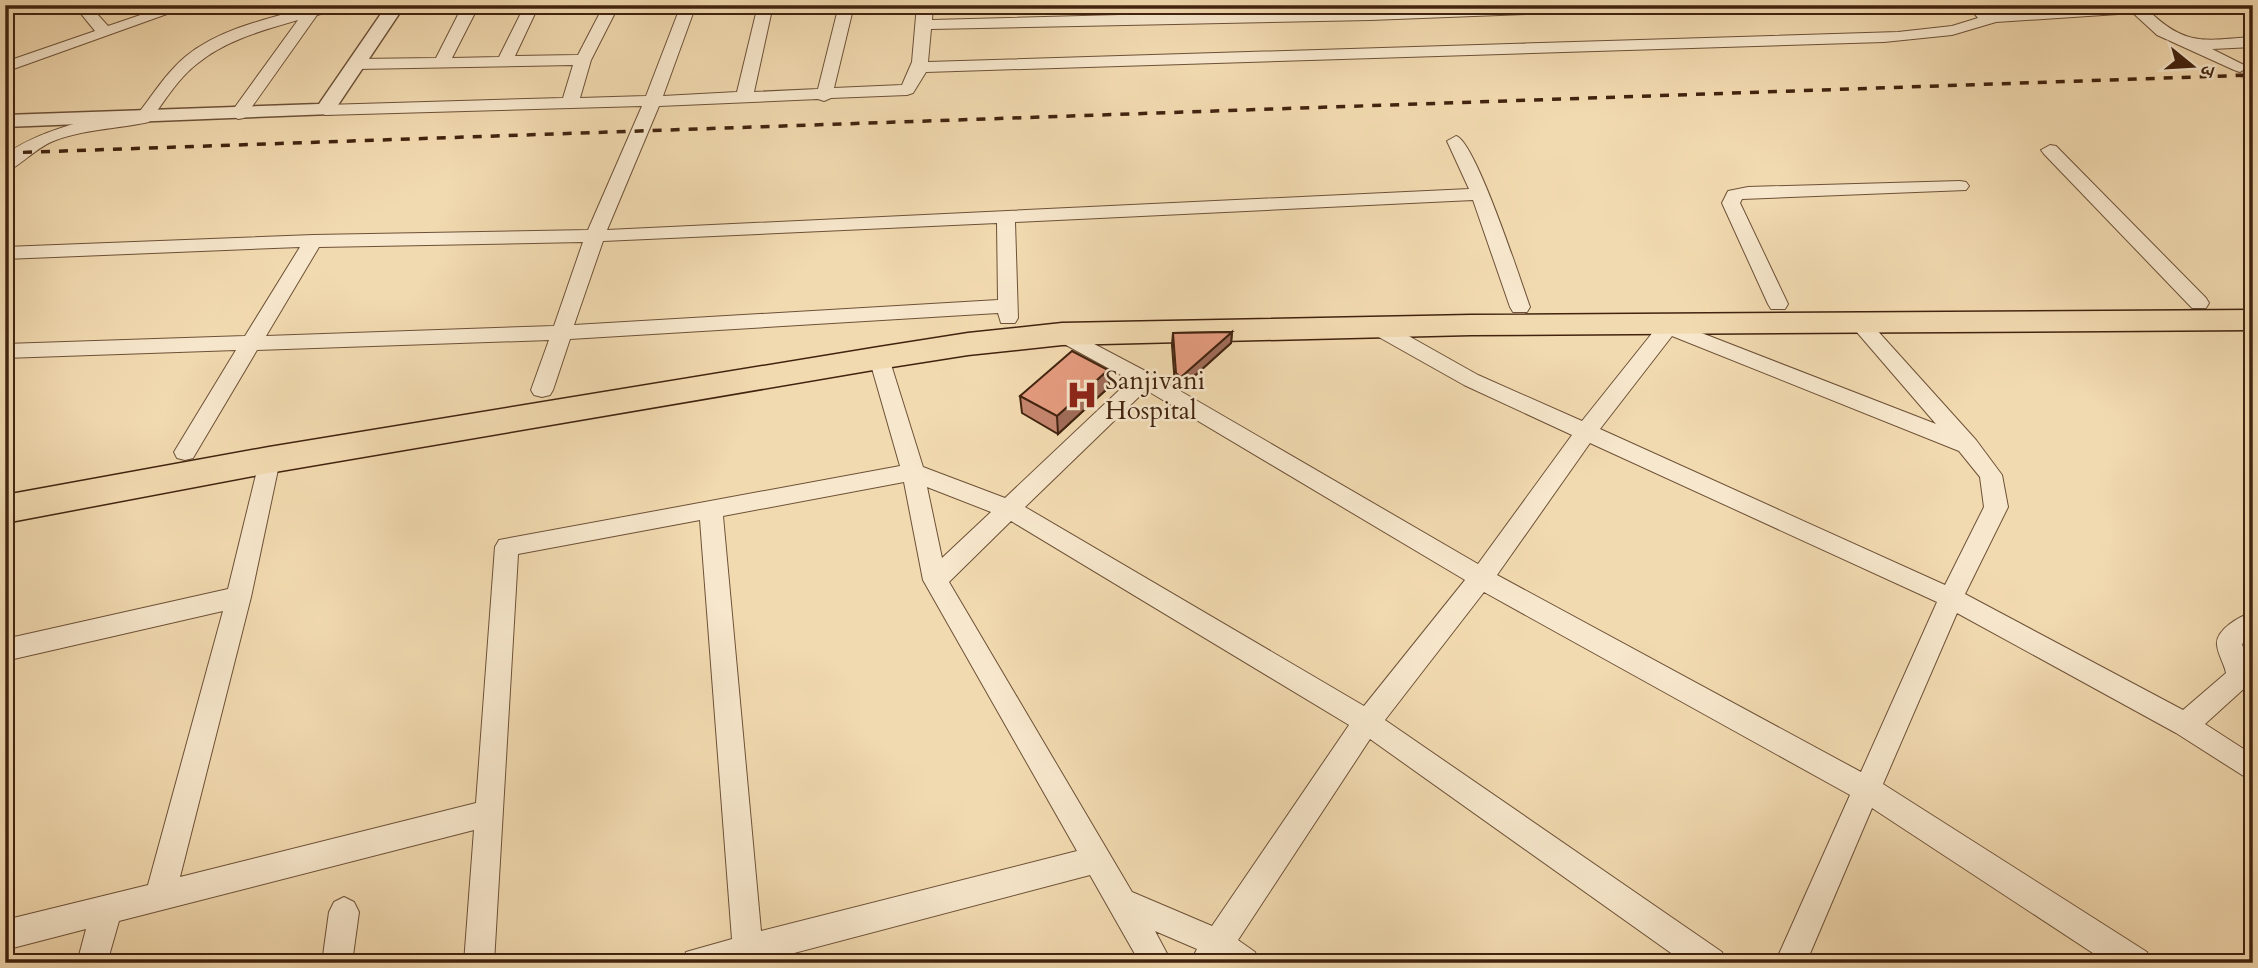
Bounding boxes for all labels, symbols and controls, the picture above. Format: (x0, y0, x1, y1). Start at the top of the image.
north arrow (2156, 32, 2226, 102)
text: उ (2193, 60, 2222, 81)
place label: Sanjivani Hospital (1105, 363, 1205, 428)
hospital icon: Sanjivani Hospital (1065, 378, 1099, 412)

